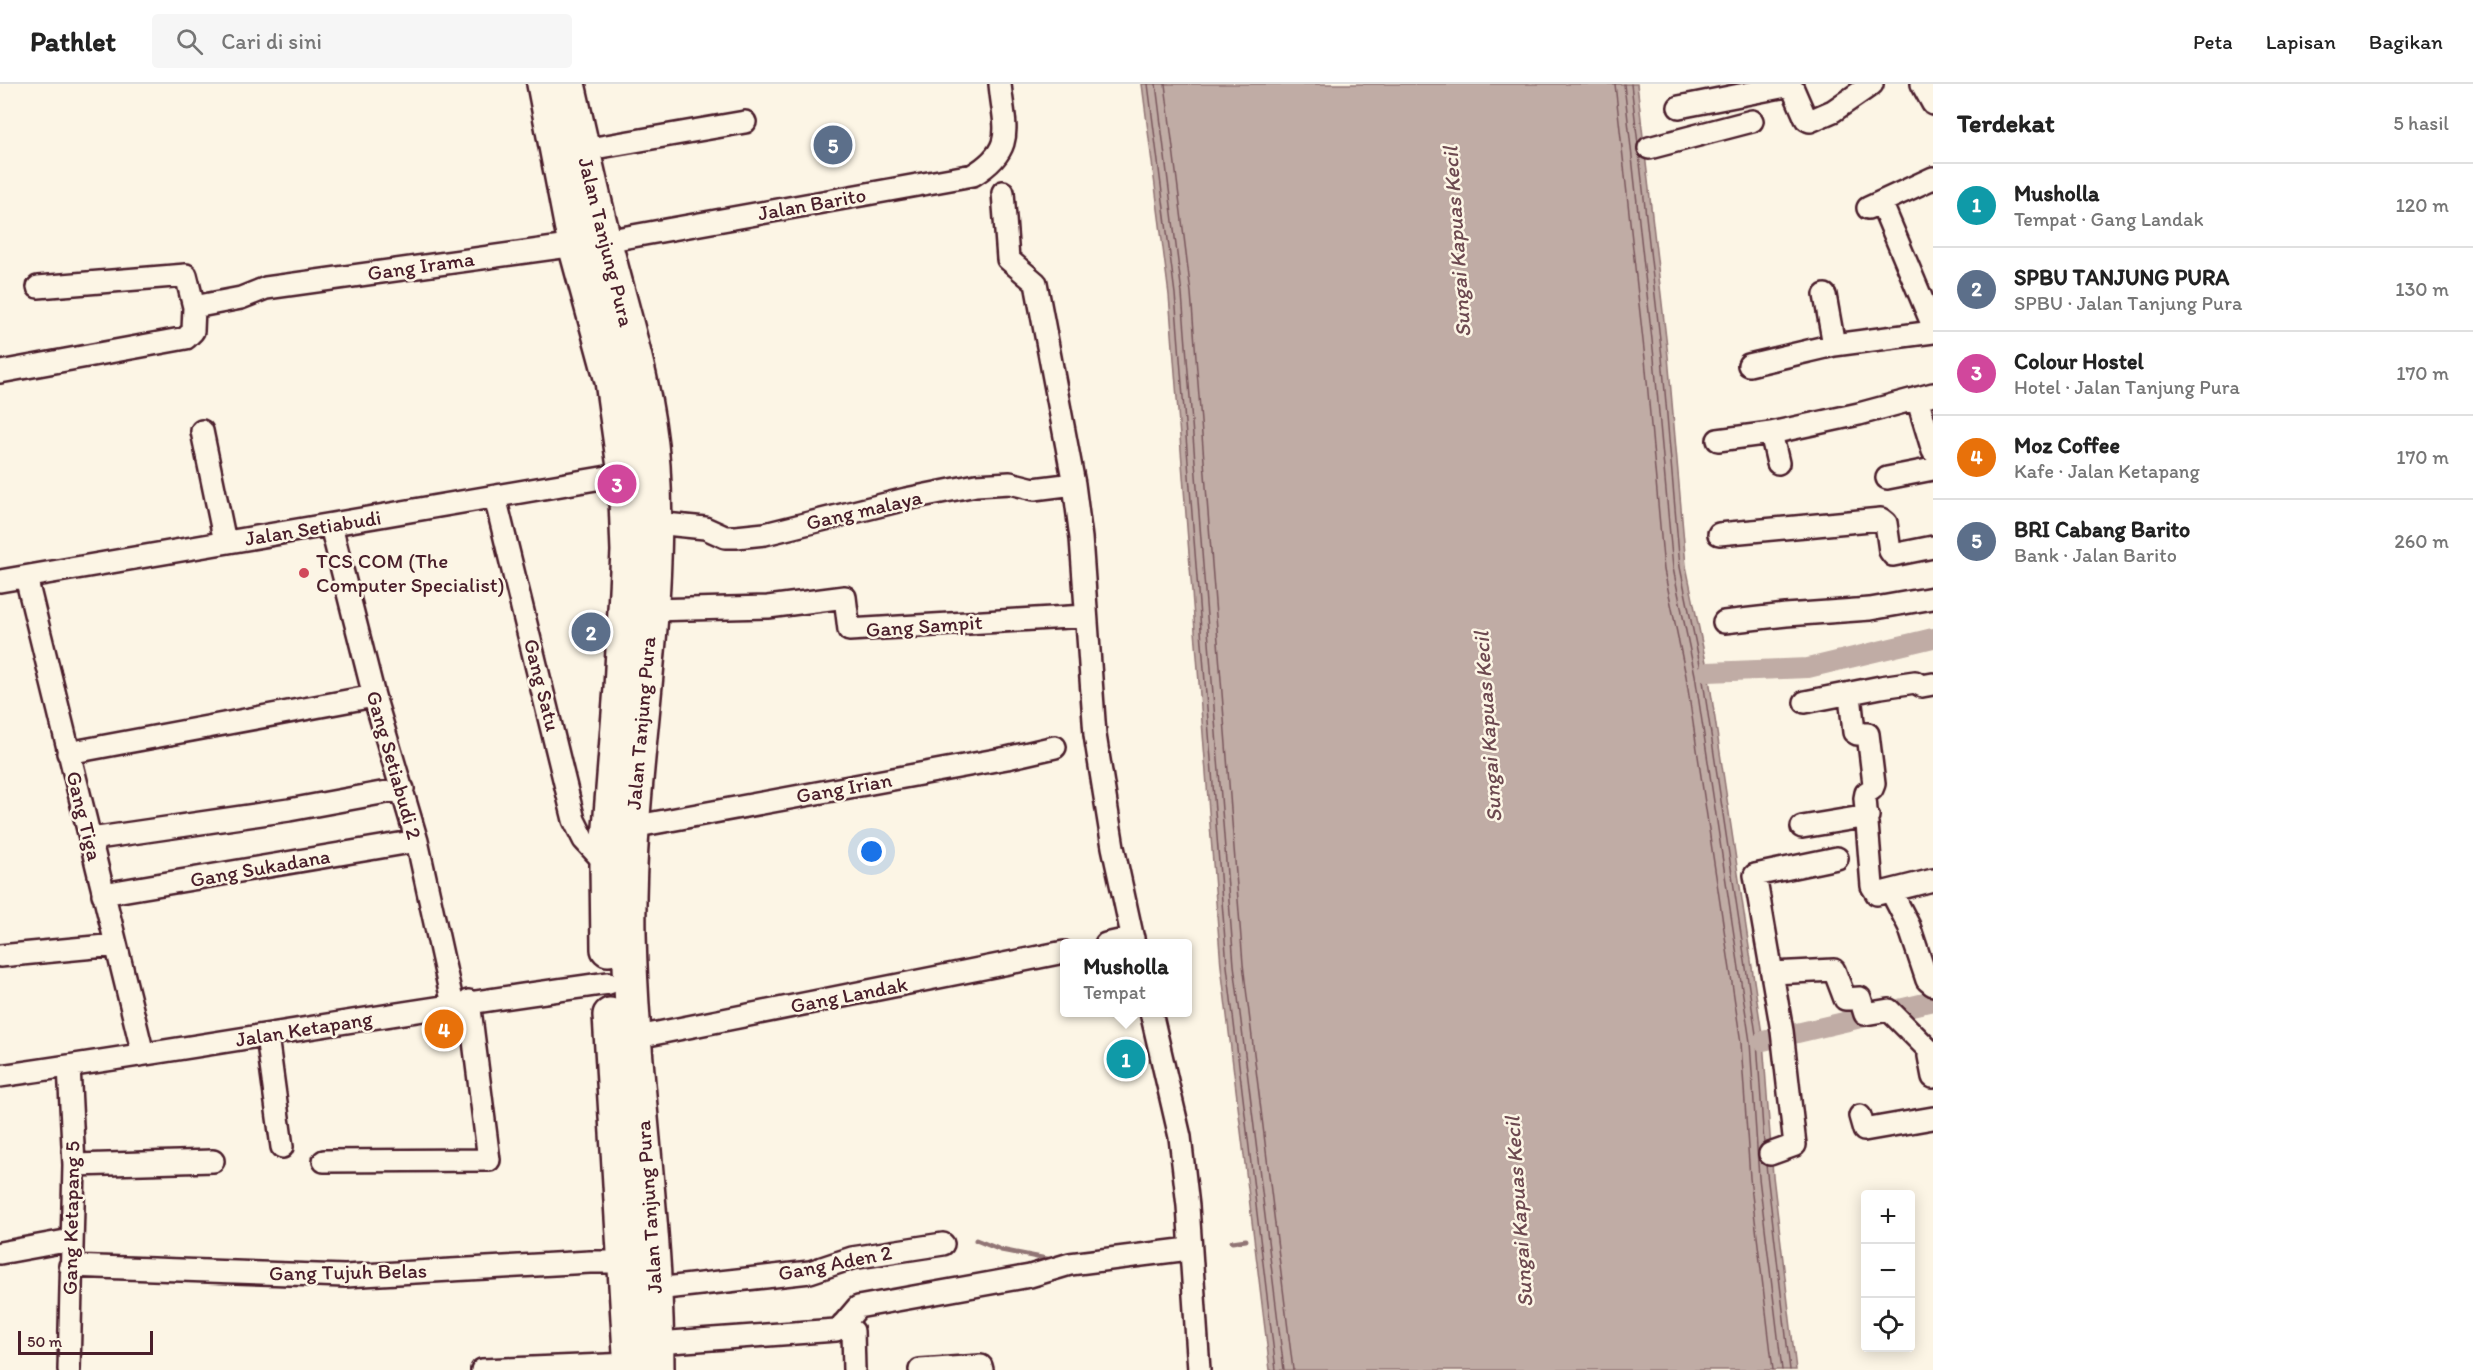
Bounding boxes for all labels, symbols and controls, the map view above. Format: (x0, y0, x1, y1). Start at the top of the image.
search box (152, 14, 572, 68)
text: Pathlet (30, 24, 116, 58)
icon: search (173, 25, 206, 58)
text: Cari di sini (221, 28, 322, 55)
text: Peta (2193, 29, 2233, 54)
text: Lapisan (2266, 29, 2336, 54)
text: Bagikan (2369, 29, 2443, 54)
text: Terdekat (1957, 107, 2055, 139)
text: 5 hasil (2393, 111, 2449, 135)
pin: 5 (814, 122, 852, 168)
water label: Sungai Kapuas Kecil (1436, 144, 1477, 338)
street label: Jalan Tanjung Pura (573, 155, 640, 329)
text: Musholla (2014, 180, 2100, 207)
street label: Jalan Barito (756, 182, 868, 225)
text: 1 (1972, 193, 1981, 217)
text: 120 m (2396, 193, 2449, 217)
text: Tempat · Gang Landak (2014, 207, 2204, 231)
street label: Gang Irama (366, 246, 476, 285)
text: SPBU TANJUNG PURA (2014, 264, 2229, 291)
text: 2 (1971, 277, 1982, 301)
text: 130 m (2395, 277, 2449, 301)
text: SPBU · Jalan Tanjung Pura (2014, 291, 2242, 315)
text: Colour Hostel (2014, 348, 2144, 375)
text: 3 (1971, 361, 1982, 385)
text: 170 m (2396, 361, 2449, 385)
text: Hotel · Jalan Tanjung Pura (2014, 375, 2240, 399)
text: Moz Coffee (2014, 432, 2120, 459)
text: 4 (1970, 445, 1983, 469)
text: 170 m (2396, 445, 2449, 469)
text: Kafe · Jalan Ketapang (2014, 459, 2200, 483)
pin: 3 (598, 462, 636, 506)
street label: Gang malaya (803, 484, 924, 535)
street label: Jalan Setiabudi (243, 504, 383, 551)
text: BRI Cabang Barito (2014, 516, 2190, 543)
text: 5 (1971, 529, 1982, 553)
text: 260 m (2394, 529, 2449, 553)
text: Bank · Jalan Barito (2014, 543, 2177, 567)
place label: TCS COM (The Computer Specialist) (316, 548, 505, 597)
marker: TCS COM (The Computer Specialist) (297, 566, 311, 580)
street label: Gang Sampit (865, 609, 983, 642)
pin: 2 (572, 610, 610, 654)
water label: Sungai Kapuas Kecil (1467, 629, 1508, 823)
street label: Jalan Tanjung Pura (620, 635, 661, 811)
street label: Gang Satu (519, 636, 566, 734)
street label: Gang Setiabudi 2 (361, 688, 428, 842)
street label: Gang Irian (794, 767, 894, 808)
street label: Gang Tiga (61, 768, 108, 863)
your location (857, 837, 886, 866)
street label: Gang Sukadana (188, 843, 332, 892)
popup (1060, 939, 1192, 1017)
text: Musholla (1083, 953, 1169, 980)
street label: Gang Landak (788, 971, 910, 1018)
text: Tempat (1083, 980, 1146, 1004)
street label: Jalan Ketapang (234, 1005, 374, 1052)
pin: 4 (424, 1006, 464, 1052)
pin: 1 (1106, 1036, 1146, 1082)
water label: Sungai Kapuas Kecil (1498, 1114, 1539, 1308)
street label: Jalan Tanjung Pura (630, 1119, 667, 1295)
street label: Gang Ketapang 5 (57, 1141, 84, 1295)
map controls (1861, 1190, 1915, 1352)
button: + (1861, 1190, 1915, 1244)
street label: Gang Aden 2 (776, 1239, 894, 1286)
button: − (1861, 1244, 1915, 1298)
street label: Gang Tujuh Belas (269, 1258, 427, 1285)
button: locate (1861, 1298, 1915, 1352)
scale bar (18, 1328, 153, 1356)
text: 50 m (27, 1332, 62, 1351)

